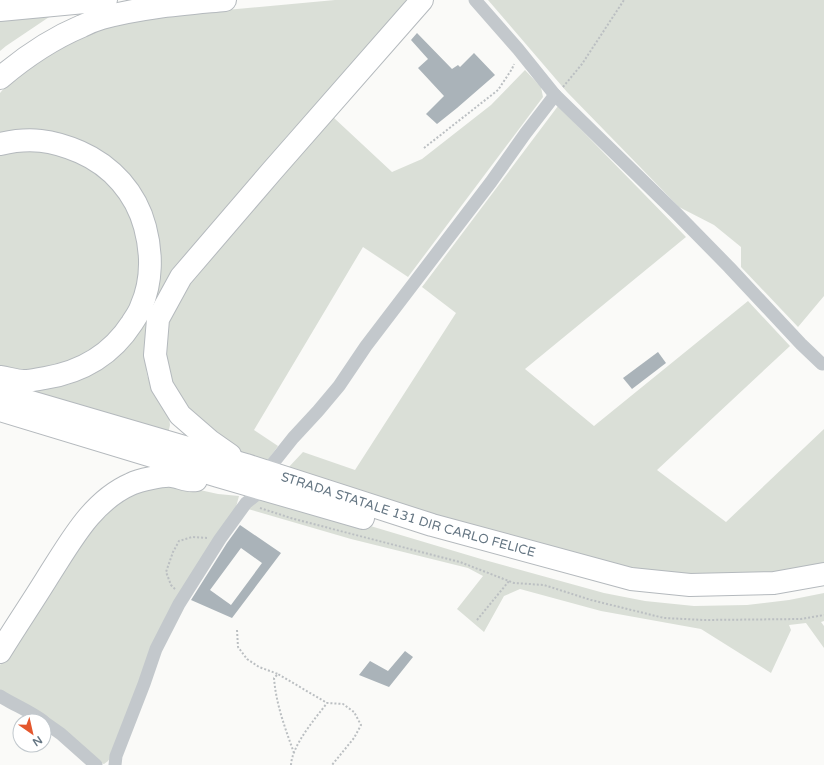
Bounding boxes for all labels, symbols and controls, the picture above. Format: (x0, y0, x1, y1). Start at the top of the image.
street label: STRADA STATALE 131 DIR CARLO FELICE (279, 469, 537, 561)
north arrow (12, 713, 52, 753)
text: N (30, 733, 45, 749)

